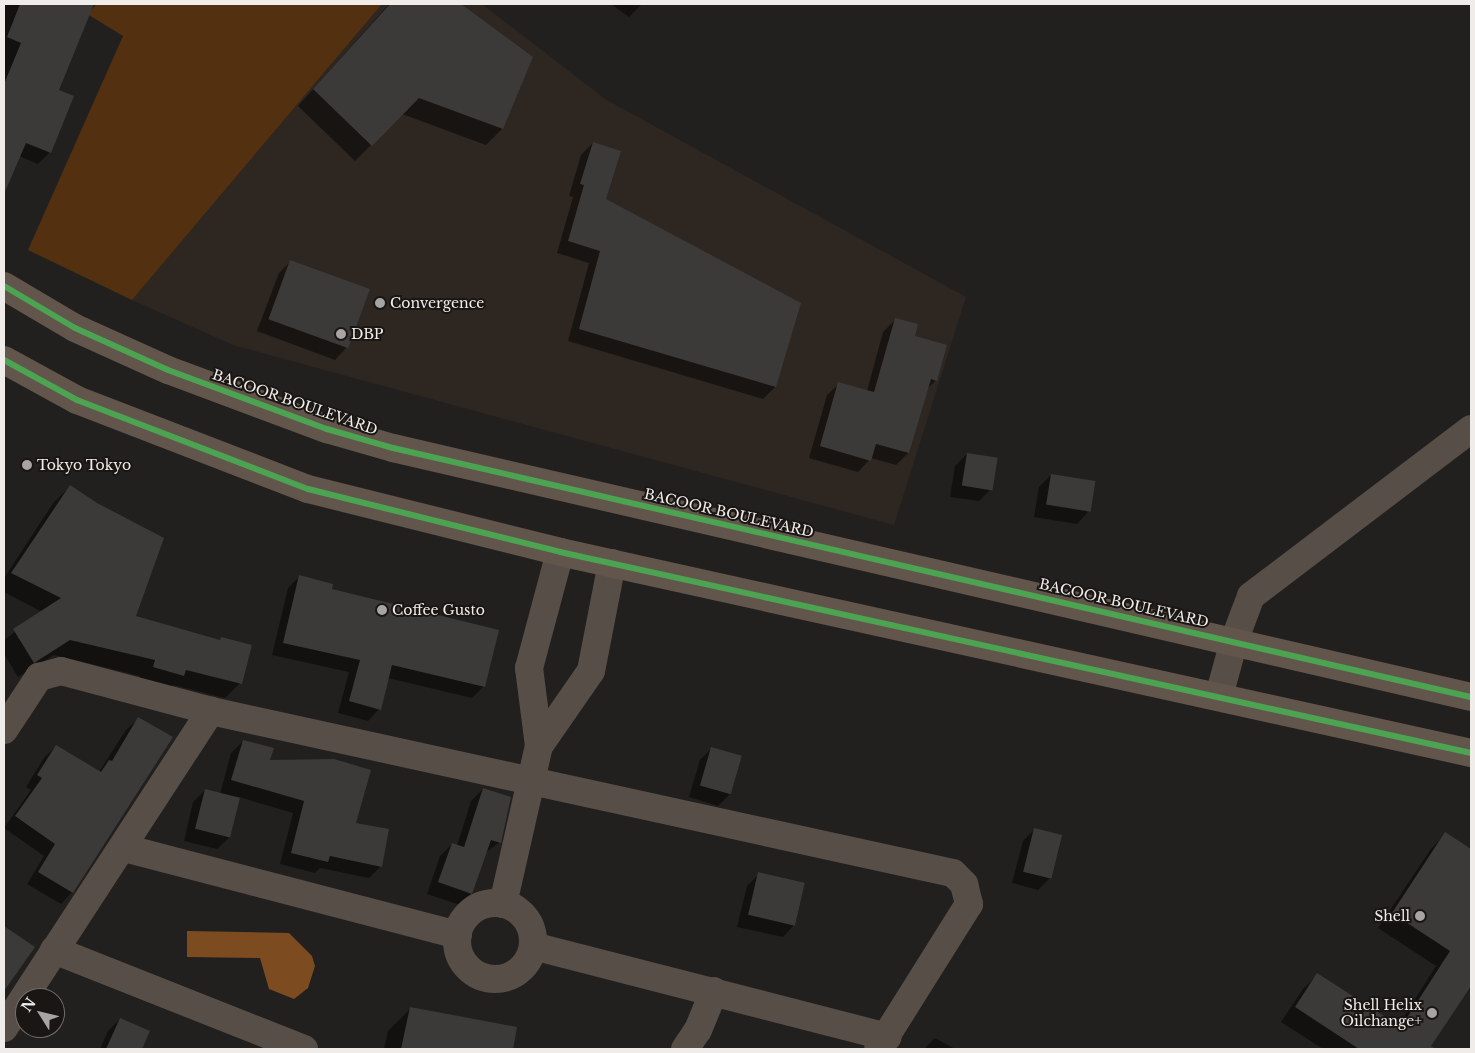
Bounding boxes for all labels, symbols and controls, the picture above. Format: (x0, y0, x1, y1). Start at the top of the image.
place label: Convergence (390, 295, 484, 311)
marker: Convergence (374, 297, 386, 309)
place label: DBP (351, 326, 383, 342)
marker: DBP (335, 328, 347, 340)
street label: BACOOR BOULEVARD (210, 366, 380, 438)
place label: Tokyo Tokyo (37, 457, 132, 473)
marker: Tokyo Tokyo (21, 459, 33, 471)
street label: BACOOR BOULEVARD (642, 485, 816, 541)
street label: BACOOR BOULEVARD (1037, 575, 1211, 631)
place label: Coffee Gusto (392, 602, 485, 618)
marker: Coffee Gusto (376, 604, 388, 616)
place label: Shell (1374, 908, 1410, 924)
marker: Shell (1414, 910, 1426, 922)
north arrow (15, 988, 65, 1038)
text: N (18, 994, 40, 1015)
place label: Shell Helix Oilchange+ (1341, 997, 1422, 1030)
marker: Shell Helix Oilchange+ (1426, 1007, 1438, 1019)

